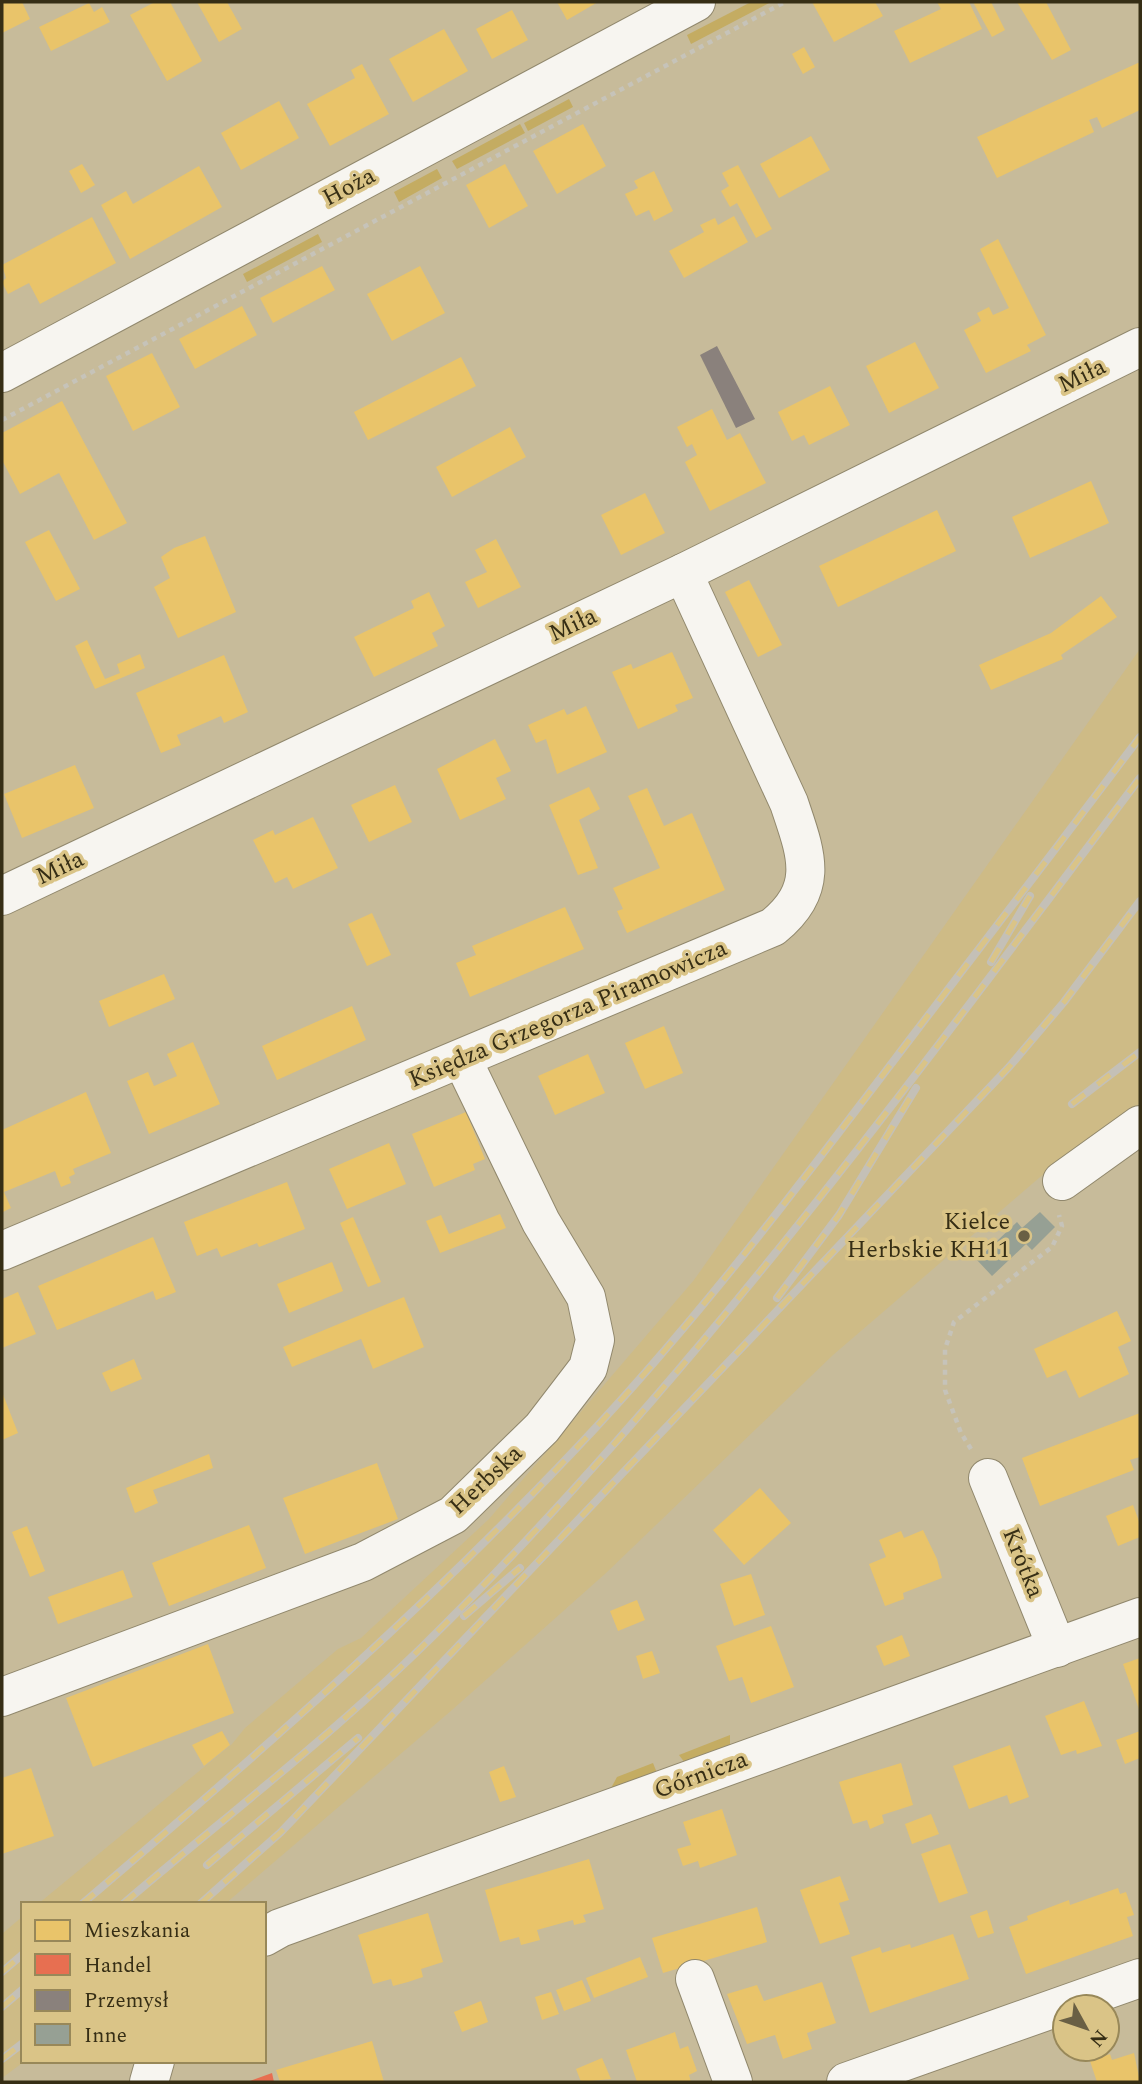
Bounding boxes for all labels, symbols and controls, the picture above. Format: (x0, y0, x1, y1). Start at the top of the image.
street label: Hoża (316, 158, 382, 216)
street label: Miła (1052, 349, 1112, 403)
street label: Miła (543, 598, 603, 652)
street label: Miła (30, 841, 90, 895)
street label: Księdza Grzegorza Piramowicza (403, 930, 733, 1098)
place label: Kielce Herbskie KH11 (847, 1204, 1010, 1268)
marker: Kielce Herbskie KH11 (1016, 1228, 1032, 1244)
street label: Herbska (441, 1436, 531, 1524)
street label: Krótka (993, 1522, 1053, 1604)
street label: Górnicza (649, 1741, 753, 1809)
legend (21, 1902, 266, 2063)
text: Mieszkania (84, 1915, 191, 1947)
text: Handel (84, 1950, 152, 1982)
text: Przemysł (84, 1985, 169, 2017)
north arrow (1051, 1993, 1121, 2063)
text: Inne (84, 2020, 127, 2052)
text: N (1082, 2023, 1114, 2053)

